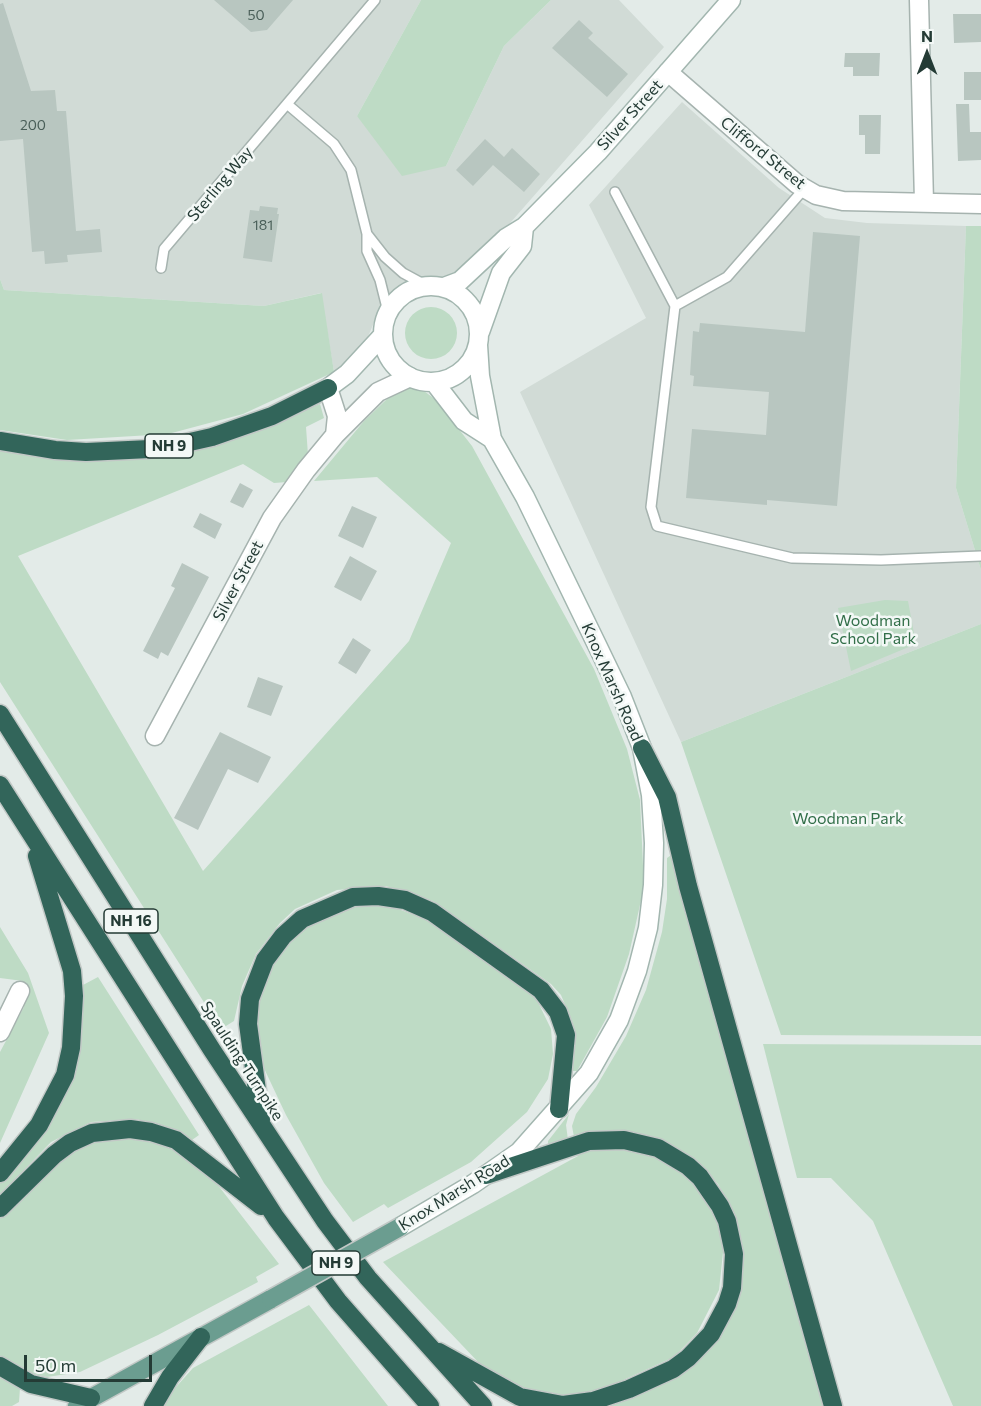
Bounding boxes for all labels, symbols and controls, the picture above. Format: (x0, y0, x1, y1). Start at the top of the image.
house number: 50 (247, 7, 265, 23)
north arrow (897, 24, 957, 84)
text: N (921, 26, 933, 45)
street label: Silver Street (593, 76, 667, 154)
street label: Clifford Street (716, 113, 810, 193)
house number: 200 (20, 117, 46, 133)
street label: Sterling Way (183, 143, 257, 225)
house number: 181 (253, 217, 273, 233)
road number: NH 9 (145, 434, 193, 458)
street label: Silver Street (209, 537, 267, 625)
park label: Woodman School Park (830, 611, 916, 649)
street label: Knox Marsh Road (577, 620, 647, 744)
park label: Woodman Park (792, 809, 904, 829)
road number: NH 16 (104, 909, 158, 933)
street label: Spaulding Turnpike (196, 998, 288, 1124)
street label: Knox Marsh Road (395, 1151, 513, 1235)
road number: NH 9 (312, 1251, 360, 1275)
scale bar (27, 1343, 154, 1381)
text: 50 m (35, 1354, 76, 1376)

